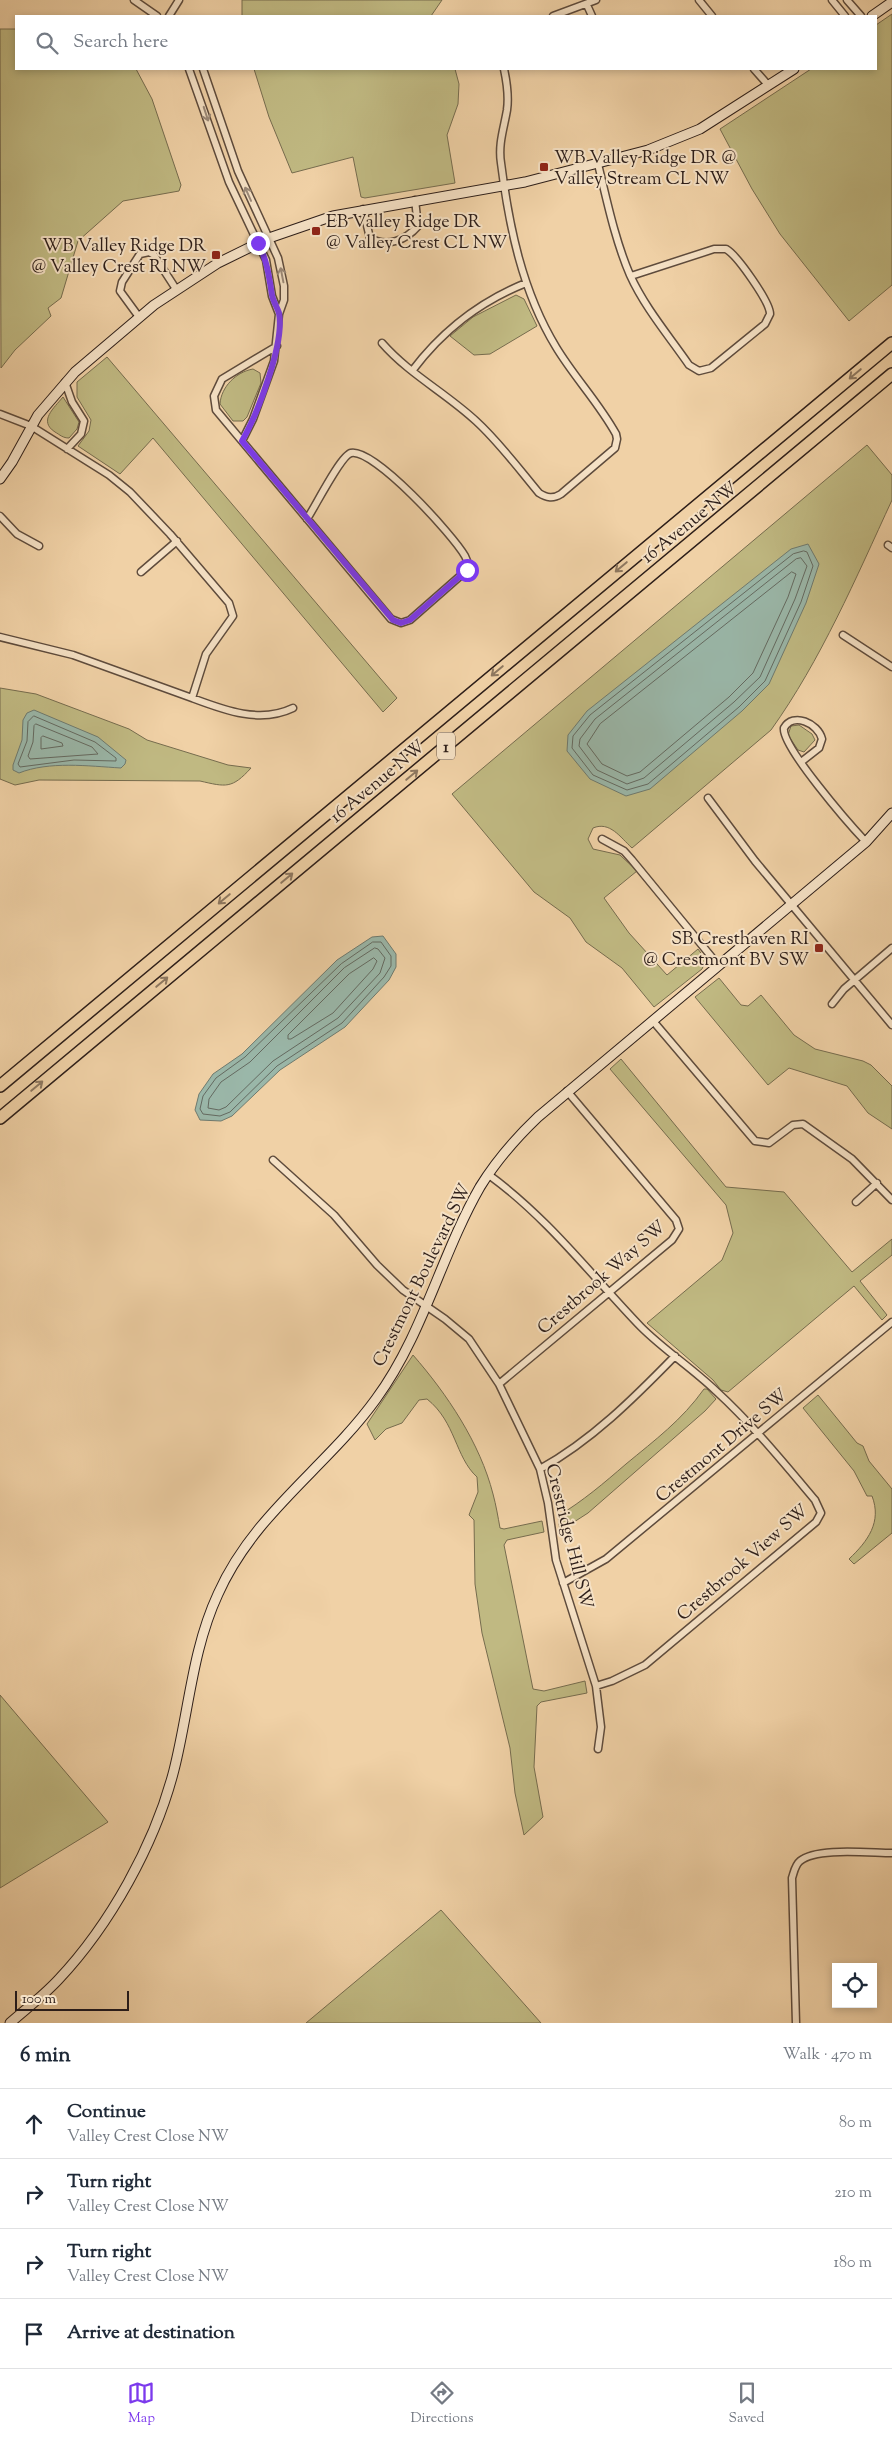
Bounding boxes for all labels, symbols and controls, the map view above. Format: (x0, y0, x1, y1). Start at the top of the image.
search box (15, 15, 877, 70)
icon: search (33, 29, 61, 57)
text: Search here (73, 29, 168, 56)
one-way arrow (202, 106, 211, 122)
place label: WB Valley Ridge DR @ Valley Stream CL NW (554, 146, 736, 193)
marker: WB Valley Ridge DR @ Valley Stream CL NW (538, 161, 550, 173)
one-way arrow (242, 187, 252, 202)
place label: EB Valley Ridge DR @ Valley Crest CL NW (326, 210, 507, 257)
marker: EB Valley Ridge DR @ Valley Crest CL NW (310, 225, 322, 237)
route end (247, 232, 270, 255)
place label: WB Valley Ridge DR @ Valley Crest RI NW (31, 234, 206, 281)
marker: WB Valley Ridge DR @ Valley Crest RI NW (210, 249, 222, 261)
one-way arrow (276, 268, 286, 284)
one-way arrow (848, 369, 861, 380)
street label: 16 Avenue NW (637, 477, 744, 571)
route start (456, 559, 479, 582)
one-way arrow (615, 561, 628, 572)
one-way arrow (490, 665, 503, 677)
road number: 1 (437, 732, 455, 759)
street label: 16 Avenue NW (325, 735, 432, 830)
one-way arrow (405, 769, 418, 780)
one-way arrow (280, 873, 293, 884)
one-way arrow (218, 893, 231, 904)
place label: SB Cresthaven RI @ Crestmont BV SW (643, 927, 809, 974)
marker: SB Cresthaven RI @ Crestmont BV SW (813, 942, 825, 954)
one-way arrow (155, 977, 168, 988)
one-way arrow (31, 1081, 44, 1092)
street label: Crestmont Boulevard SW (367, 1180, 479, 1372)
street label: Crestbrook Way SW (532, 1215, 672, 1342)
street label: Crestmont Drive SW (651, 1383, 794, 1510)
street label: Crestridge Hill SW (537, 1461, 599, 1612)
street label: Crestbrook View SW (672, 1499, 815, 1628)
map controls (832, 1963, 877, 2008)
button: locate (832, 1963, 877, 2008)
scale bar (15, 1988, 129, 2011)
text: 100 m (22, 1990, 56, 2010)
text: 6 min (20, 2041, 71, 2071)
text: Walk · 470 m (783, 2044, 872, 2067)
text: Continue (67, 2099, 146, 2126)
icon: ahead (20, 2110, 48, 2138)
text: 80 m (839, 2112, 872, 2135)
text: Valley Crest Close NW (67, 2126, 229, 2149)
text: Turn right (67, 2169, 151, 2196)
icon: right (20, 2180, 48, 2208)
text: 210 m (834, 2182, 872, 2205)
text: Valley Crest Close NW (67, 2196, 229, 2219)
text: Turn right (67, 2239, 151, 2266)
icon: right (20, 2250, 48, 2278)
text: 180 m (833, 2252, 872, 2275)
text: Valley Crest Close NW (67, 2266, 229, 2289)
icon: arrive (20, 2320, 48, 2348)
text: Arrive at destination (67, 2320, 235, 2347)
tab: Map (127, 2379, 155, 2429)
tab: Directions (410, 2379, 474, 2429)
tab: Saved (729, 2379, 764, 2429)

